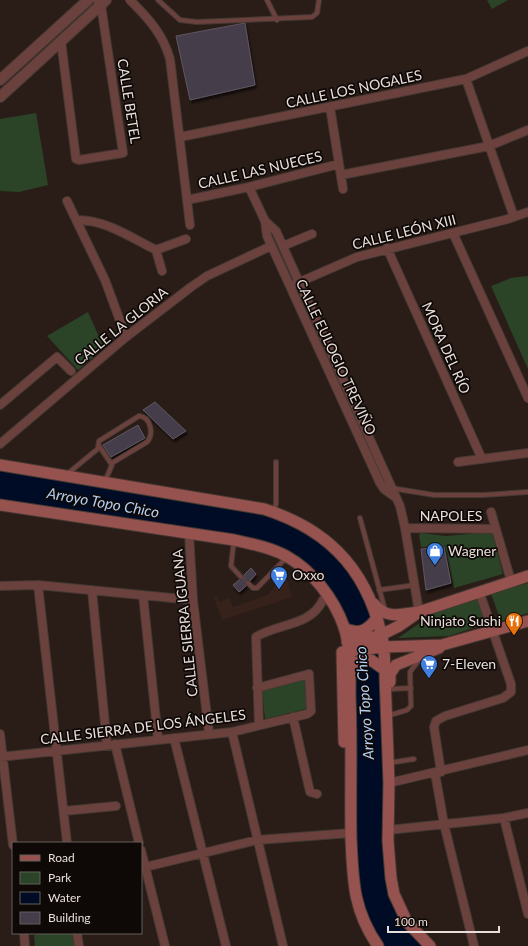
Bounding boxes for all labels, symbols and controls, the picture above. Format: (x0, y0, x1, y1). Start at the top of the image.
street label: CALLE BETEL (114, 57, 145, 145)
street label: CALLE LOS NOGALES (284, 66, 423, 111)
street label: CALLE LAS NUECES (196, 147, 323, 192)
street label: CALLE LEÓN XIII (350, 210, 457, 253)
street label: CALLE EULOGIO TREVIÑO (293, 276, 380, 437)
street label: CALLE LA GLORIA (71, 282, 171, 368)
street label: MORA DEL RÍO (419, 299, 474, 396)
water label: Arroyo Topo Chico (45, 483, 161, 521)
street label: NAPOLES (420, 507, 482, 524)
shop icon: Wagner (425, 541, 445, 566)
place label: Wagner (448, 542, 496, 559)
street label: CALLE SIERRA IGUANA (168, 548, 201, 698)
supermarket icon: Oxxo (269, 565, 289, 590)
place label: Oxxo (292, 566, 325, 583)
restaurant icon: Ninjato Sushi (504, 611, 524, 636)
place label: Ninjato Sushi (420, 612, 501, 629)
water label: Arroyo Topo Chico (351, 646, 377, 761)
supermarket icon: 7-Eleven (419, 654, 439, 679)
place label: 7-Eleven (442, 655, 496, 672)
street label: CALLE SIERRA DE LOS ÁNGELES (39, 705, 247, 748)
legend (12, 842, 142, 934)
text: Road (48, 850, 75, 865)
text: Park (48, 870, 72, 885)
text: Water (48, 890, 81, 905)
scale bar (388, 908, 499, 934)
text: Building (48, 910, 91, 925)
text: 100 m (394, 914, 428, 929)

